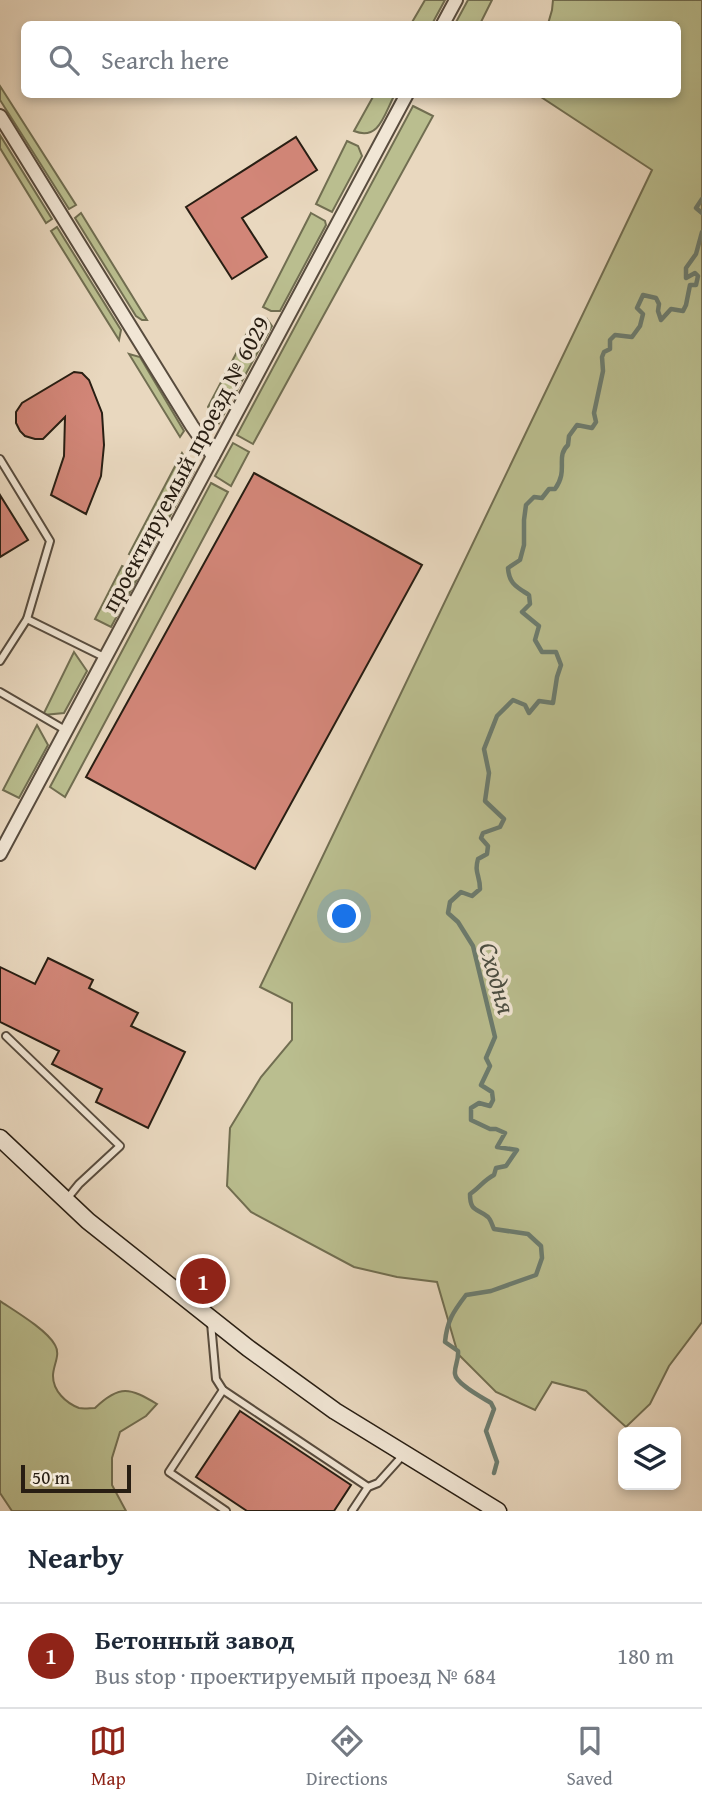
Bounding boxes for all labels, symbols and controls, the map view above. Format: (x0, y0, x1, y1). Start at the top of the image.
search box (21, 21, 681, 98)
text: Search here (101, 40, 229, 79)
icon: search (45, 41, 83, 79)
street label: проектируемый проезд № 6029 (92, 310, 278, 618)
your location (327, 899, 361, 933)
water label: Сходня (469, 938, 527, 1019)
pin: 1 (180, 1255, 226, 1307)
map controls (618, 1427, 681, 1490)
button: layers (618, 1427, 681, 1490)
scale bar (21, 1462, 131, 1494)
text: 50 m (32, 1463, 70, 1491)
text: Nearby (28, 1535, 124, 1579)
text: Бетонный завод (95, 1620, 295, 1659)
text: 1 (45, 1639, 57, 1672)
text: 180 m (617, 1639, 674, 1672)
text: Bus stop · проектируемый проезд № 684 (95, 1659, 496, 1692)
tab: Map (89, 1722, 127, 1792)
tab: Directions (306, 1722, 388, 1792)
tab: Saved (567, 1722, 613, 1792)

